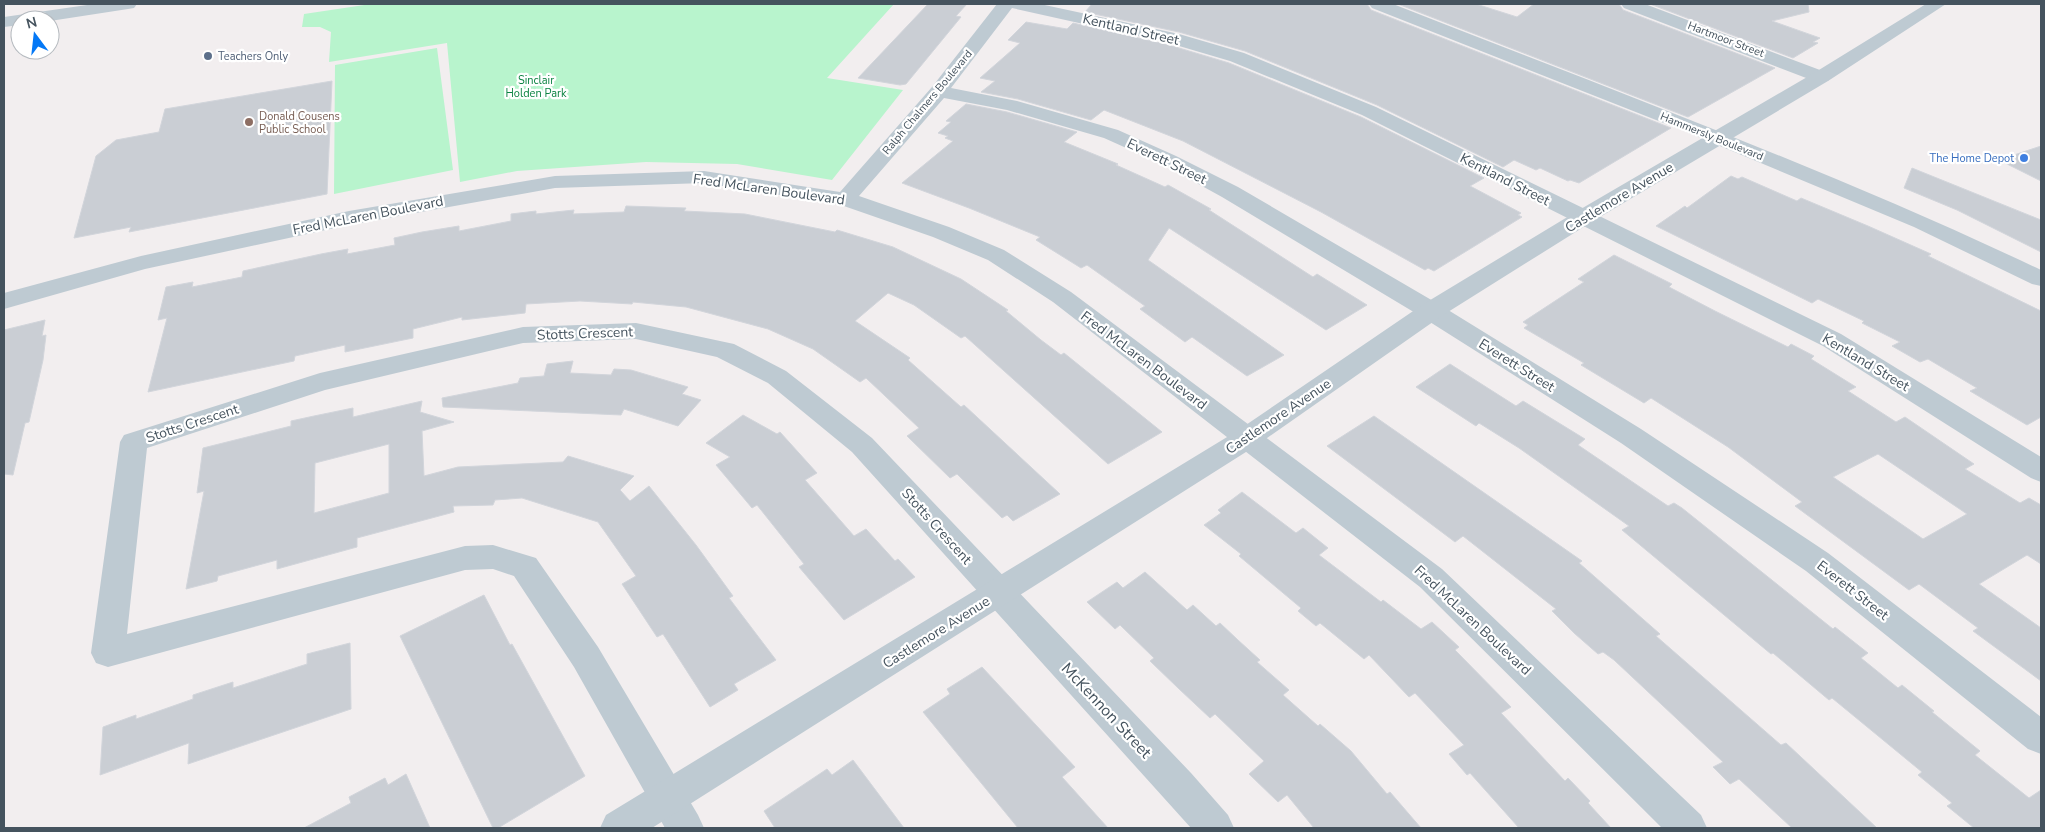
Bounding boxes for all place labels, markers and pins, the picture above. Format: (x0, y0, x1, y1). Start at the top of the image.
place label: Teachers Only (218, 49, 288, 64)
marker: Teachers Only (202, 50, 214, 62)
place label: Donald Cousens Public School (259, 109, 340, 137)
marker: Donald Cousens Public School (243, 116, 255, 128)
place label: The Home Depot (1930, 151, 2014, 166)
marker: The Home Depot (2018, 152, 2030, 164)

